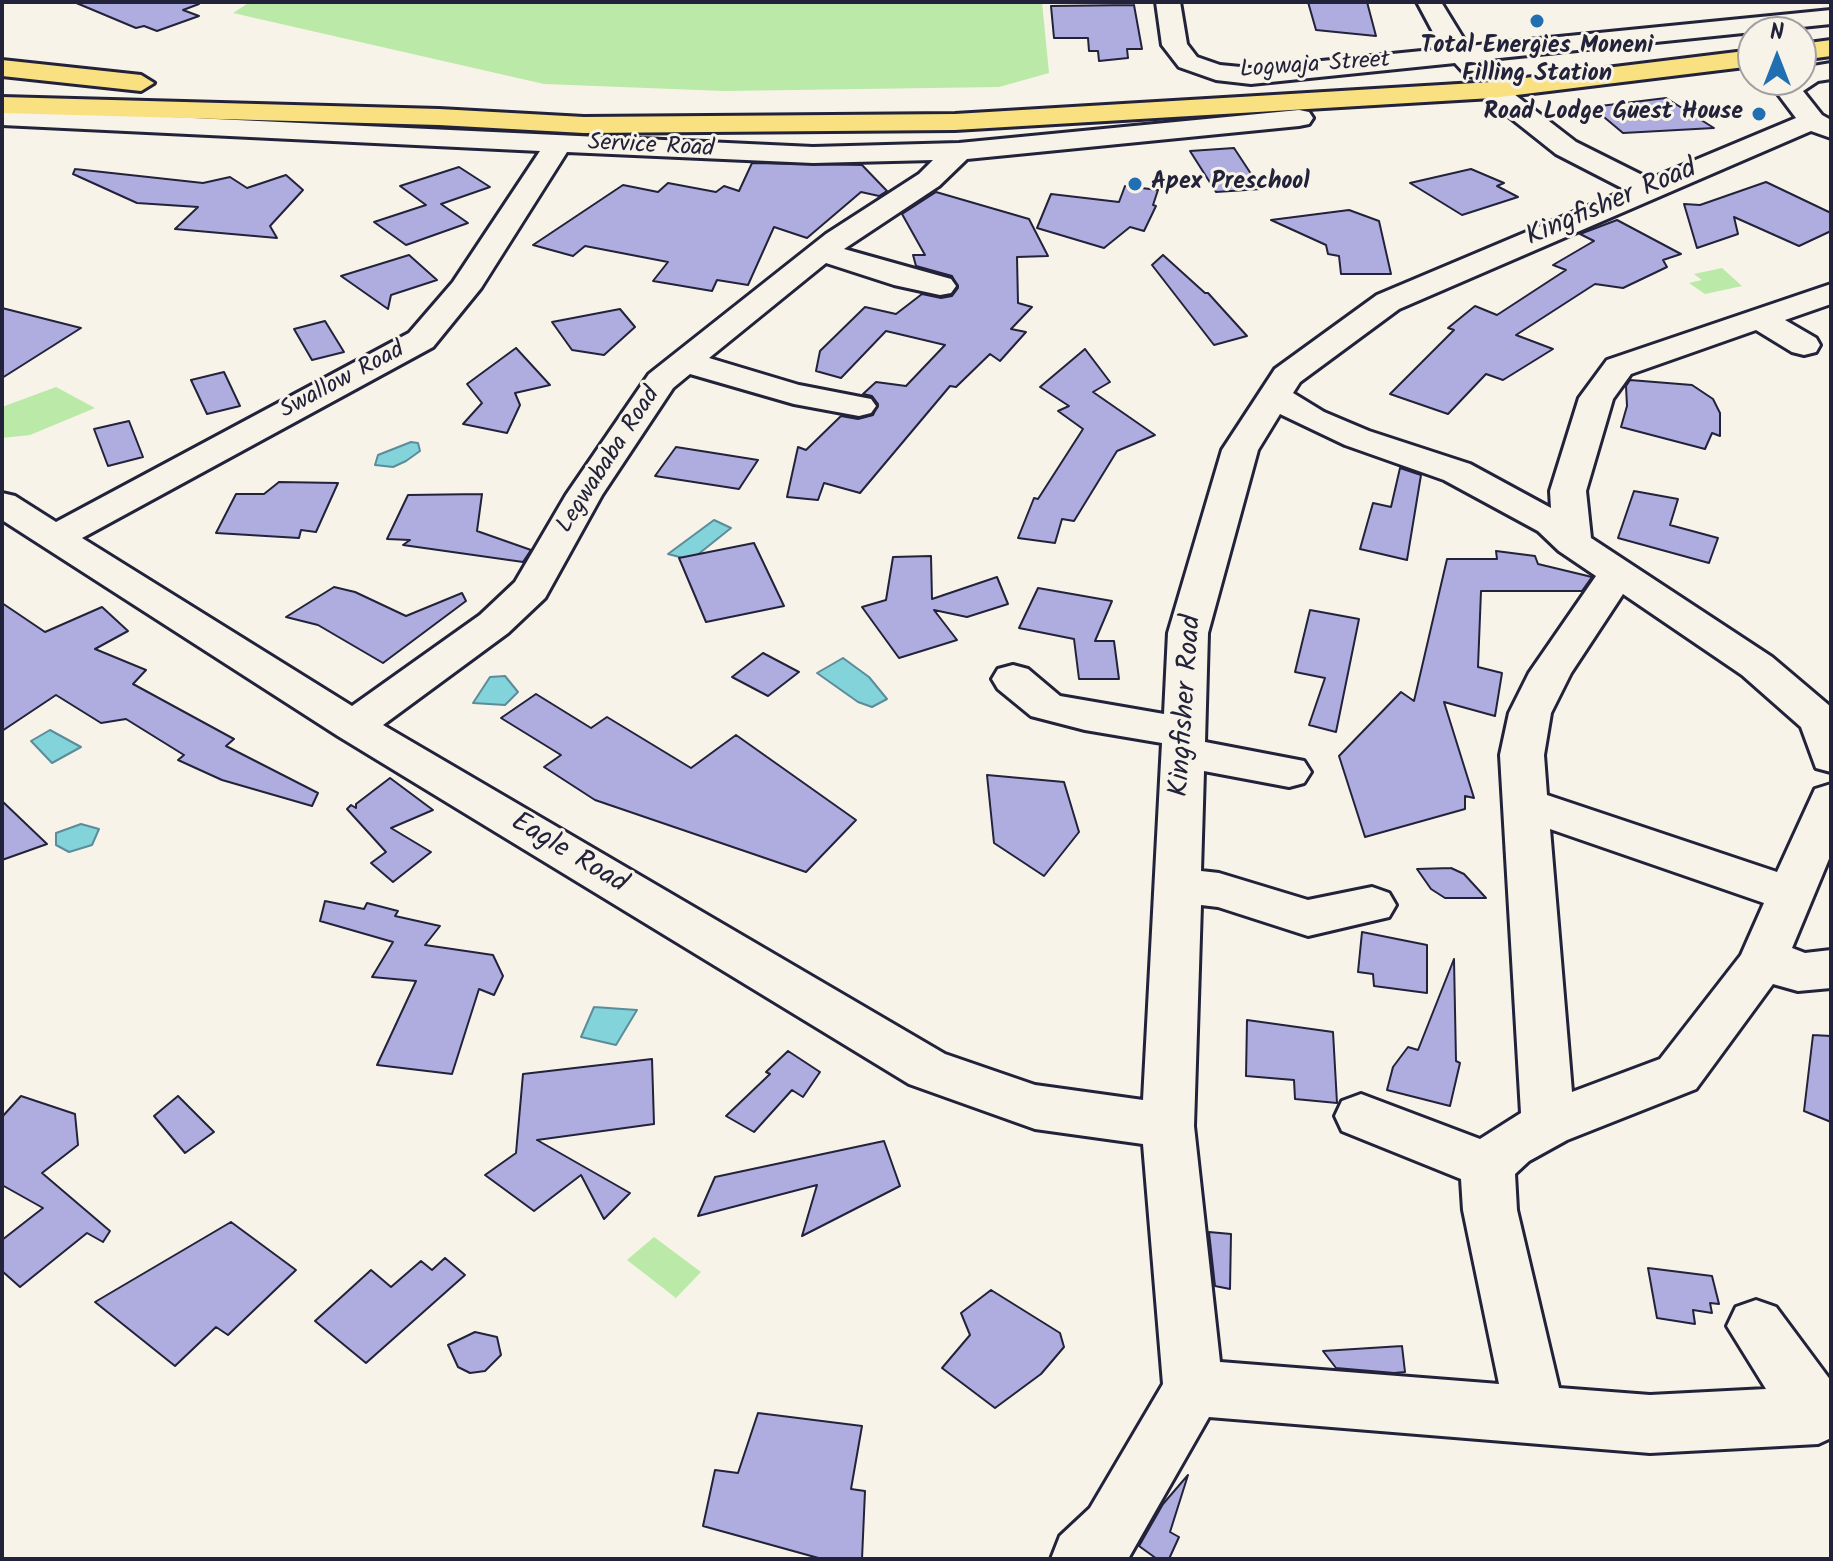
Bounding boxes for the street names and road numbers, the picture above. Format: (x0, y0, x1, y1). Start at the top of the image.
street label: Logwaja Street (1239, 47, 1391, 87)
street label: Service Road (587, 130, 715, 166)
street label: Kingfisher Road (1521, 154, 1703, 256)
street label: Swallow Road (276, 337, 410, 427)
street label: Legwababa Road (552, 383, 668, 539)
street label: Kingfisher Road (1165, 614, 1211, 798)
street label: Eagle Road (504, 807, 632, 903)

